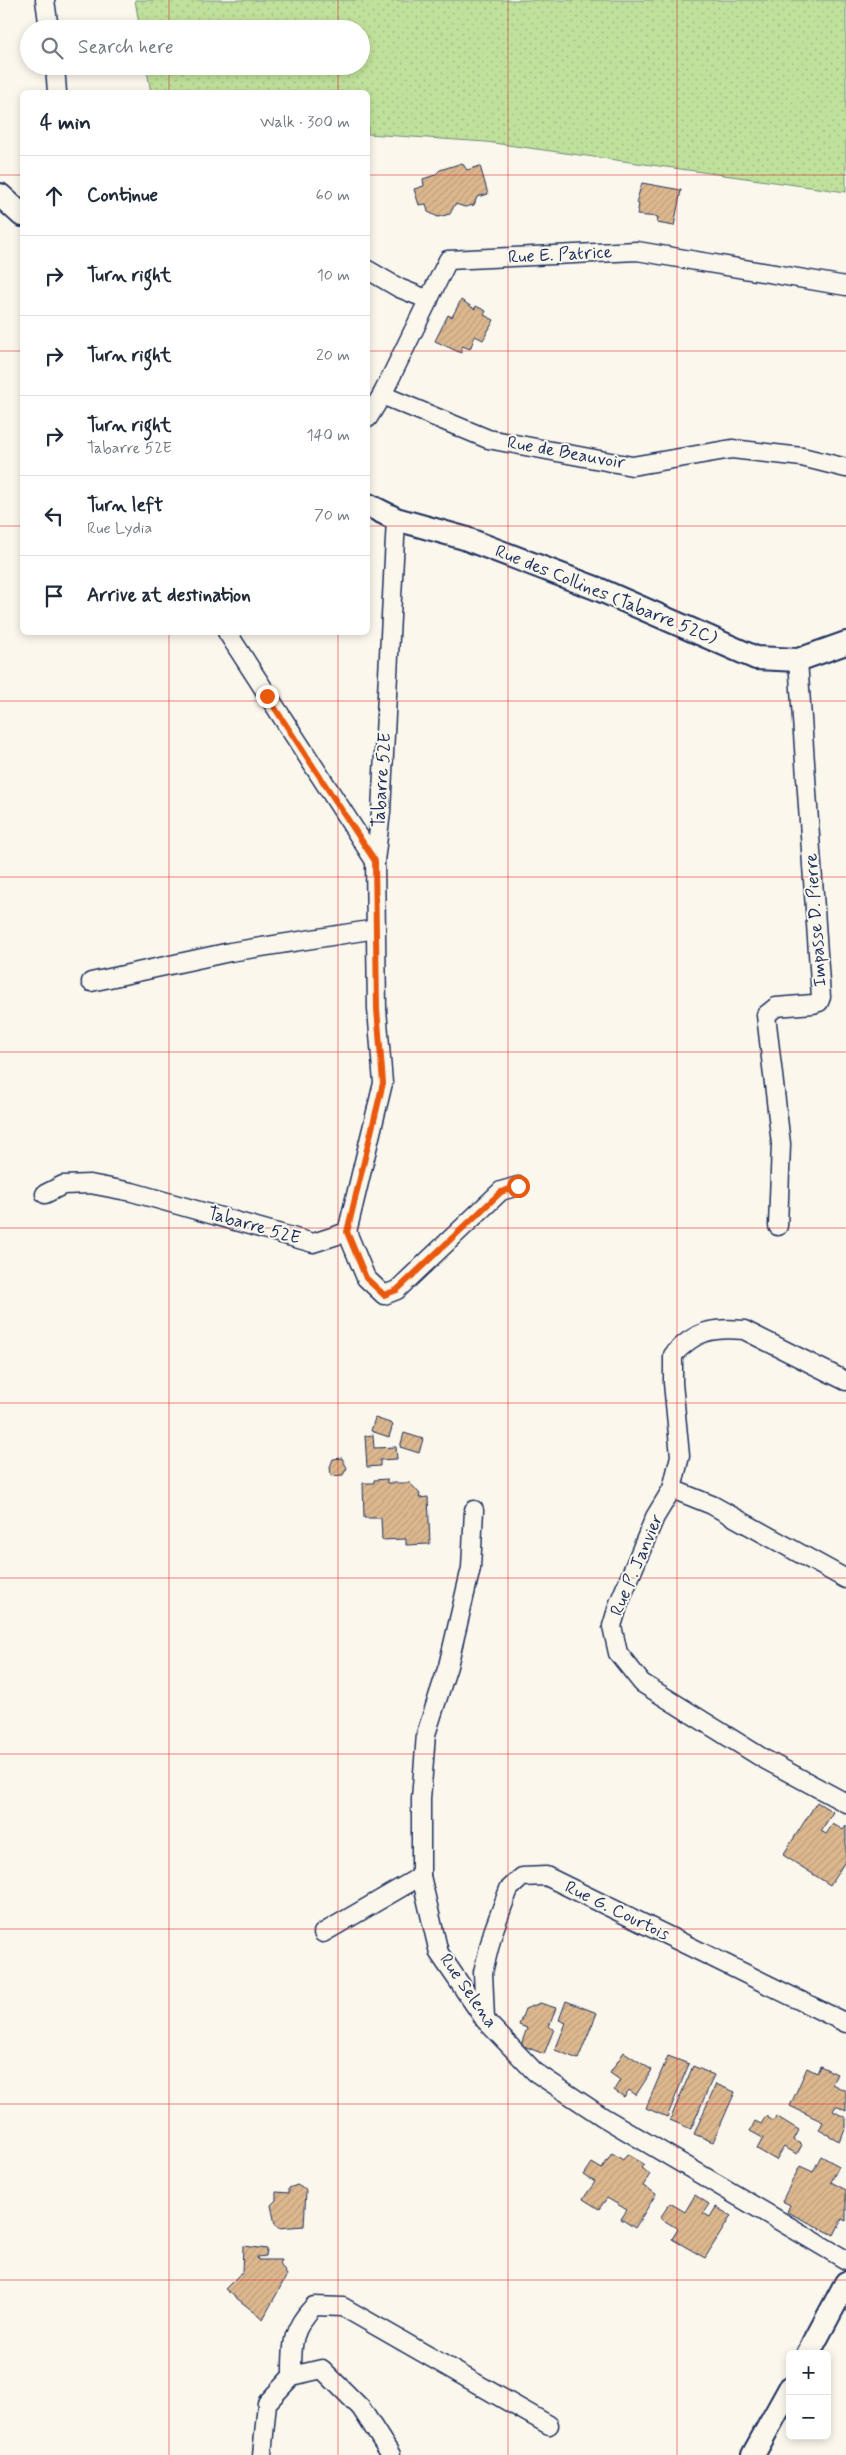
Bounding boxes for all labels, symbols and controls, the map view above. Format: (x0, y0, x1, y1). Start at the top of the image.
search box (20, 20, 370, 75)
icon: search (38, 34, 66, 62)
text: Search here (78, 35, 174, 60)
text: 4 min (40, 109, 91, 137)
text: Walk · 300 m (260, 112, 350, 133)
icon: ahead (40, 182, 68, 210)
text: Continue (87, 183, 158, 208)
text: 60 m (316, 185, 350, 206)
street label: Rue E. Patrice (507, 240, 613, 270)
icon: right (40, 262, 68, 290)
text: Turn right (87, 263, 171, 288)
text: 10 m (317, 265, 350, 286)
icon: right (40, 342, 68, 370)
text: Turn right (87, 343, 171, 368)
text: 20 m (316, 345, 350, 366)
text: Turn right (87, 413, 171, 438)
icon: right (40, 422, 68, 450)
text: 140 m (306, 425, 350, 446)
street label: Rue de Beauvoir (505, 431, 628, 475)
text: Tabarre 52E (87, 438, 172, 459)
text: Turn left (87, 493, 163, 518)
icon: left (40, 502, 68, 530)
text: 70 m (314, 505, 350, 526)
text: Rue Lydia (87, 518, 152, 539)
street label: Rue des Collines (Tabarre 52C) (491, 539, 721, 651)
icon: arrive (40, 582, 68, 610)
text: Arrive at destination (87, 583, 251, 608)
route end (256, 685, 279, 708)
street label: Tabarre 52E (367, 731, 397, 829)
street label: Impasse D. Pierre (799, 852, 833, 988)
route start (507, 1175, 530, 1198)
street label: Tabarre 52E (205, 1201, 303, 1251)
street label: Rue P. Janvier (605, 1510, 669, 1620)
street label: Rue G. Courtois (561, 1875, 673, 1947)
street label: Rue Selena (434, 1949, 502, 2033)
map controls (786, 2350, 831, 2440)
button: + (786, 2350, 831, 2395)
button: − (786, 2395, 831, 2440)

